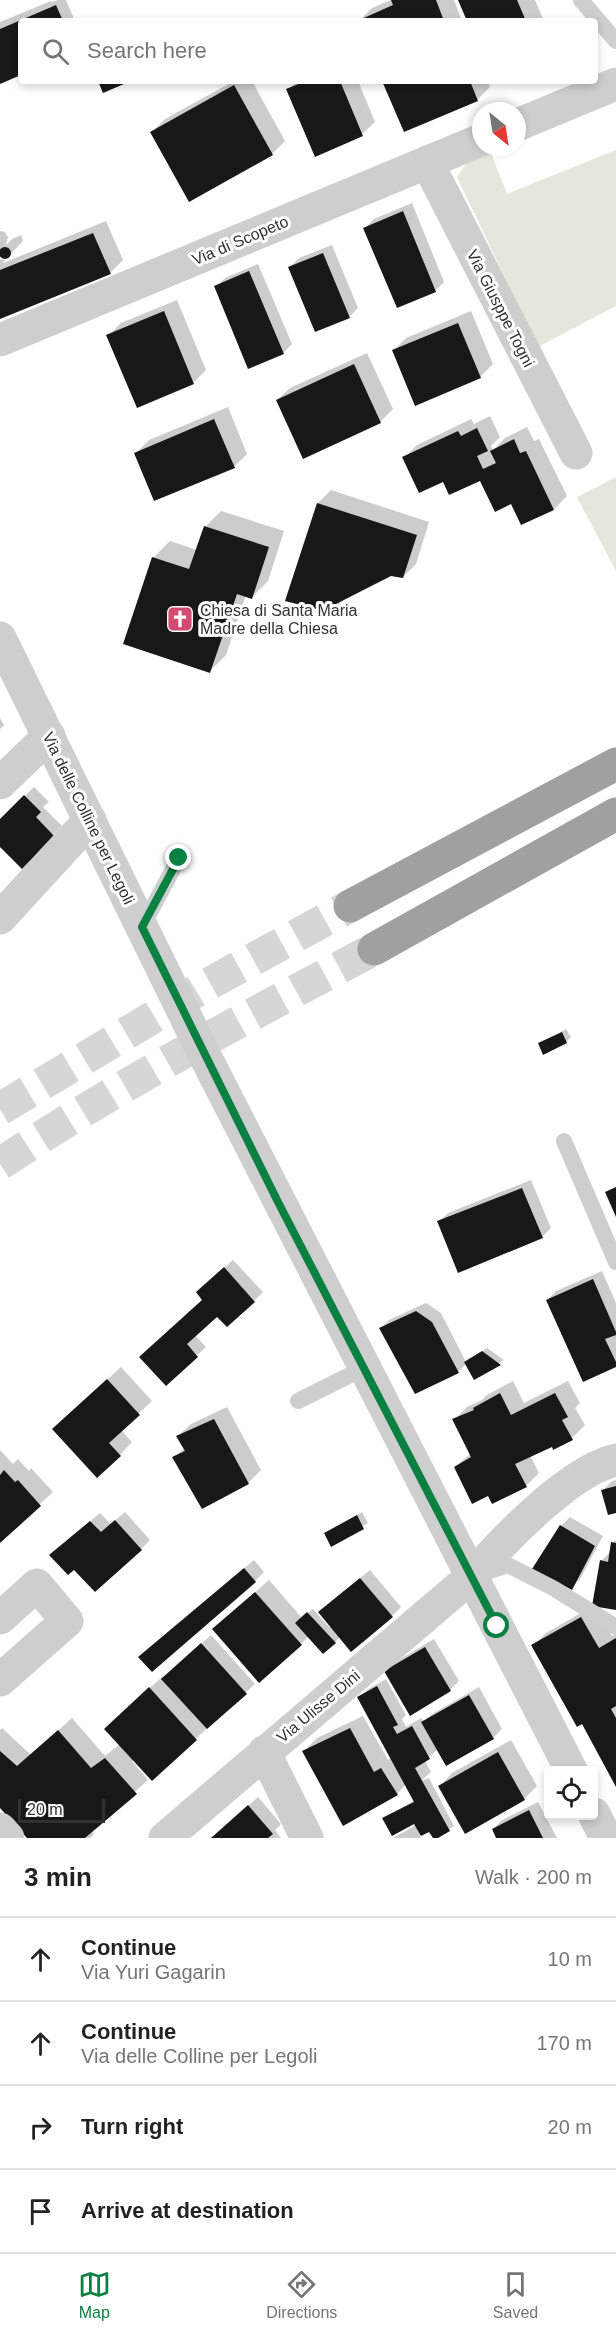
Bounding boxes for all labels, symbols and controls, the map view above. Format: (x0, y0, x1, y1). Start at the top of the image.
search box (18, 18, 598, 84)
icon: search (39, 35, 72, 68)
text: Search here (87, 38, 207, 63)
north arrow (472, 102, 526, 156)
street label: Via di Scopeto (190, 212, 291, 268)
street label: Via Giusppe Togni (464, 247, 537, 370)
place label: Chiesa di Santa Maria Madre della Chiesa (200, 602, 358, 637)
church icon: Chiesa di Santa Maria Madre della Chiesa (165, 604, 195, 634)
street label: Via delle Colline per Legoli (39, 729, 138, 907)
route end (165, 844, 191, 870)
route start (483, 1612, 509, 1638)
street label: Via Ulisse Dini (273, 1667, 363, 1746)
map controls (544, 1766, 598, 1820)
button: locate (544, 1766, 598, 1820)
scale bar (18, 1796, 105, 1824)
text: 20 m (27, 1801, 63, 1818)
text: 3 min (24, 1862, 92, 1892)
text: Walk · 200 m (475, 1866, 592, 1888)
text: Continue (81, 1935, 176, 1960)
icon: ahead (24, 1943, 57, 1976)
text: 10 m (548, 1948, 592, 1970)
text: Via Yuri Gagarin (81, 1961, 226, 1983)
text: Continue (81, 2019, 176, 2044)
icon: ahead (24, 2027, 57, 2060)
text: 170 m (536, 2032, 592, 2054)
text: Via delle Colline per Legoli (81, 2045, 317, 2067)
icon: right (24, 2111, 57, 2144)
text: Turn right (81, 2114, 183, 2139)
text: 20 m (548, 2116, 592, 2138)
icon: arrive (24, 2195, 57, 2228)
text: Arrive at destination (81, 2198, 294, 2223)
tab: Map (78, 2268, 111, 2322)
tab: Directions (266, 2268, 337, 2322)
tab: Saved (493, 2268, 538, 2322)

